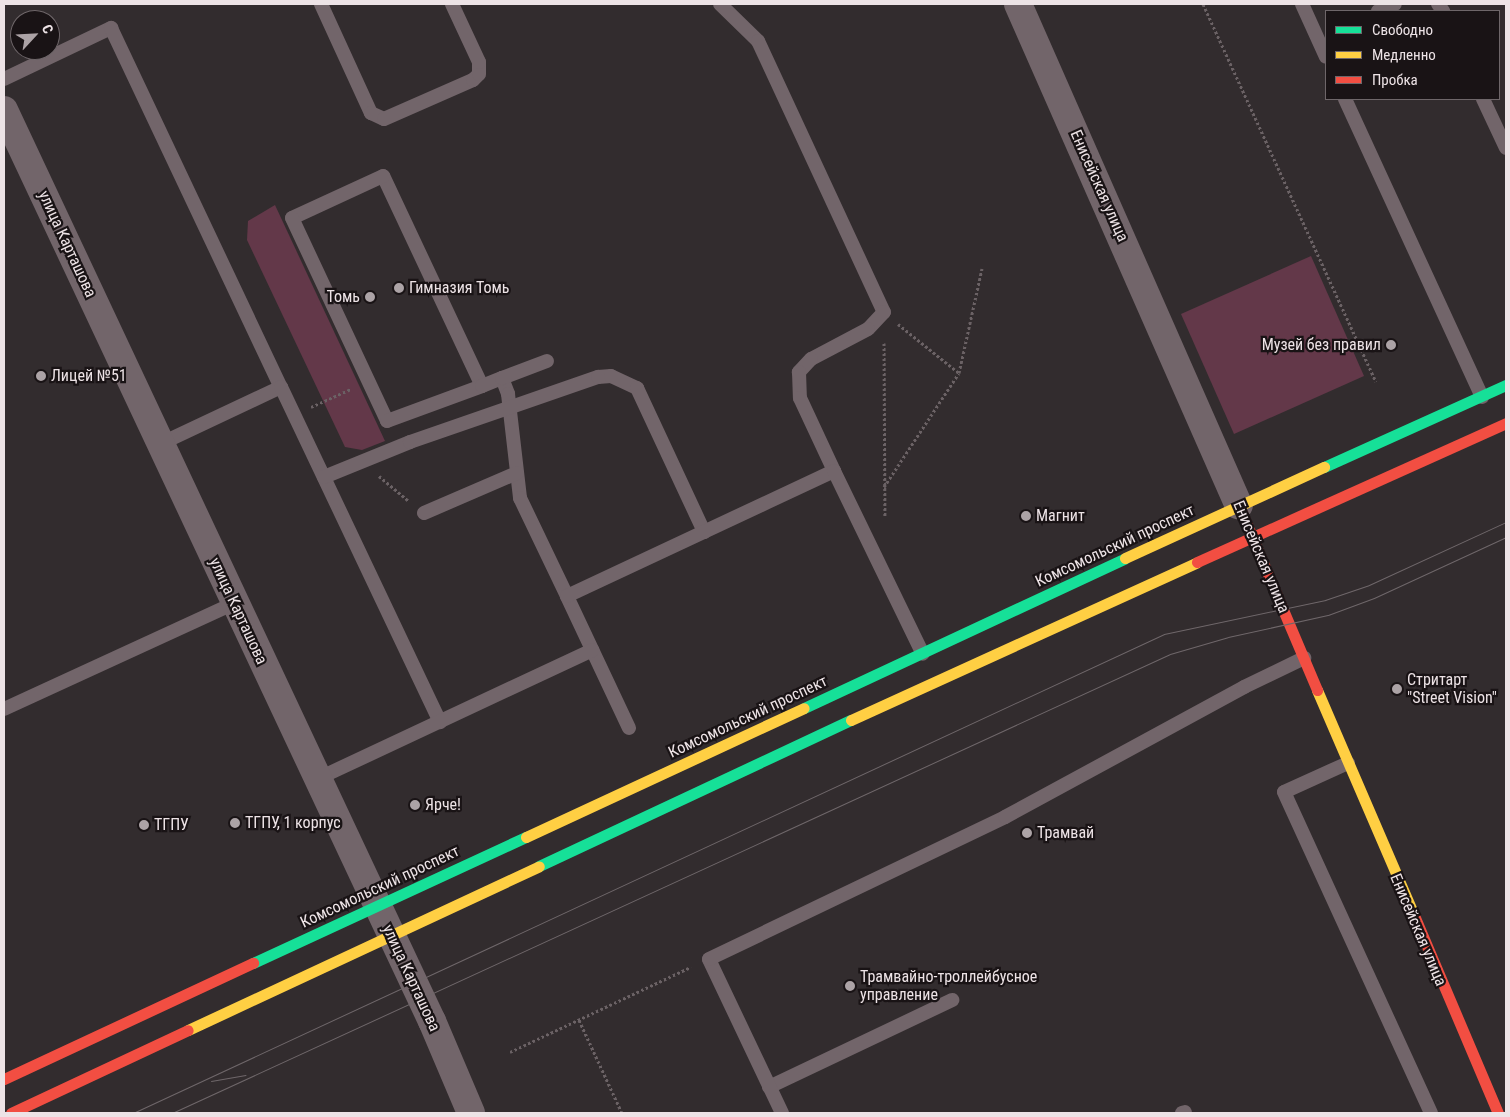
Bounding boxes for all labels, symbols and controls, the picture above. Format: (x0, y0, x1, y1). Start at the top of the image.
north arrow (10, 10, 60, 60)
legend (1325, 10, 1500, 100)
text: Свободно (1372, 21, 1433, 39)
text: С (39, 22, 57, 36)
text: Медленно (1372, 46, 1436, 64)
text: Пробка (1372, 71, 1418, 89)
street label: Енисейская улица (1066, 127, 1132, 245)
street label: улица Карташова (34, 188, 100, 300)
place label: Гимназия Томь (409, 278, 510, 298)
marker: Гимназия Томь (393, 282, 405, 294)
place label: Томь (326, 287, 360, 307)
marker: Томь (364, 291, 376, 303)
place label: Музей без правил (1262, 335, 1381, 355)
marker: Музей без правил (1385, 339, 1397, 351)
place label: Лицей №51 (51, 366, 127, 386)
marker: Лицей №51 (35, 370, 47, 382)
street label: Енисейская улица (1229, 498, 1293, 616)
street label: Комсомольский проспект (1032, 501, 1198, 591)
place label: Магнит (1036, 506, 1085, 526)
marker: Магнит (1020, 510, 1032, 522)
street label: улица Карташова (205, 555, 271, 667)
place label: Стритарт "Street Vision" (1407, 670, 1497, 708)
street label: Комсомольский проспект (665, 672, 831, 762)
marker: Стритарт "Street Vision" (1391, 683, 1403, 695)
place label: Ярче! (425, 795, 461, 815)
marker: Ярче! (409, 799, 421, 811)
place label: ТГПУ, 1 корпус (245, 813, 341, 833)
place label: ТГПУ (154, 815, 189, 835)
marker: ТГПУ, 1 корпус (229, 817, 241, 829)
marker: ТГПУ (138, 819, 150, 831)
place label: Трамвай (1037, 823, 1094, 843)
marker: Трамвай (1021, 827, 1033, 839)
street label: Комсомольский проспект (297, 842, 463, 932)
street label: Енисейская улица (1386, 871, 1450, 989)
street label: улица Карташова (378, 922, 444, 1034)
place label: Трамвайно-троллейбусное управление (860, 967, 1037, 1005)
marker: Трамвайно-троллейбусное управление (844, 980, 856, 992)

